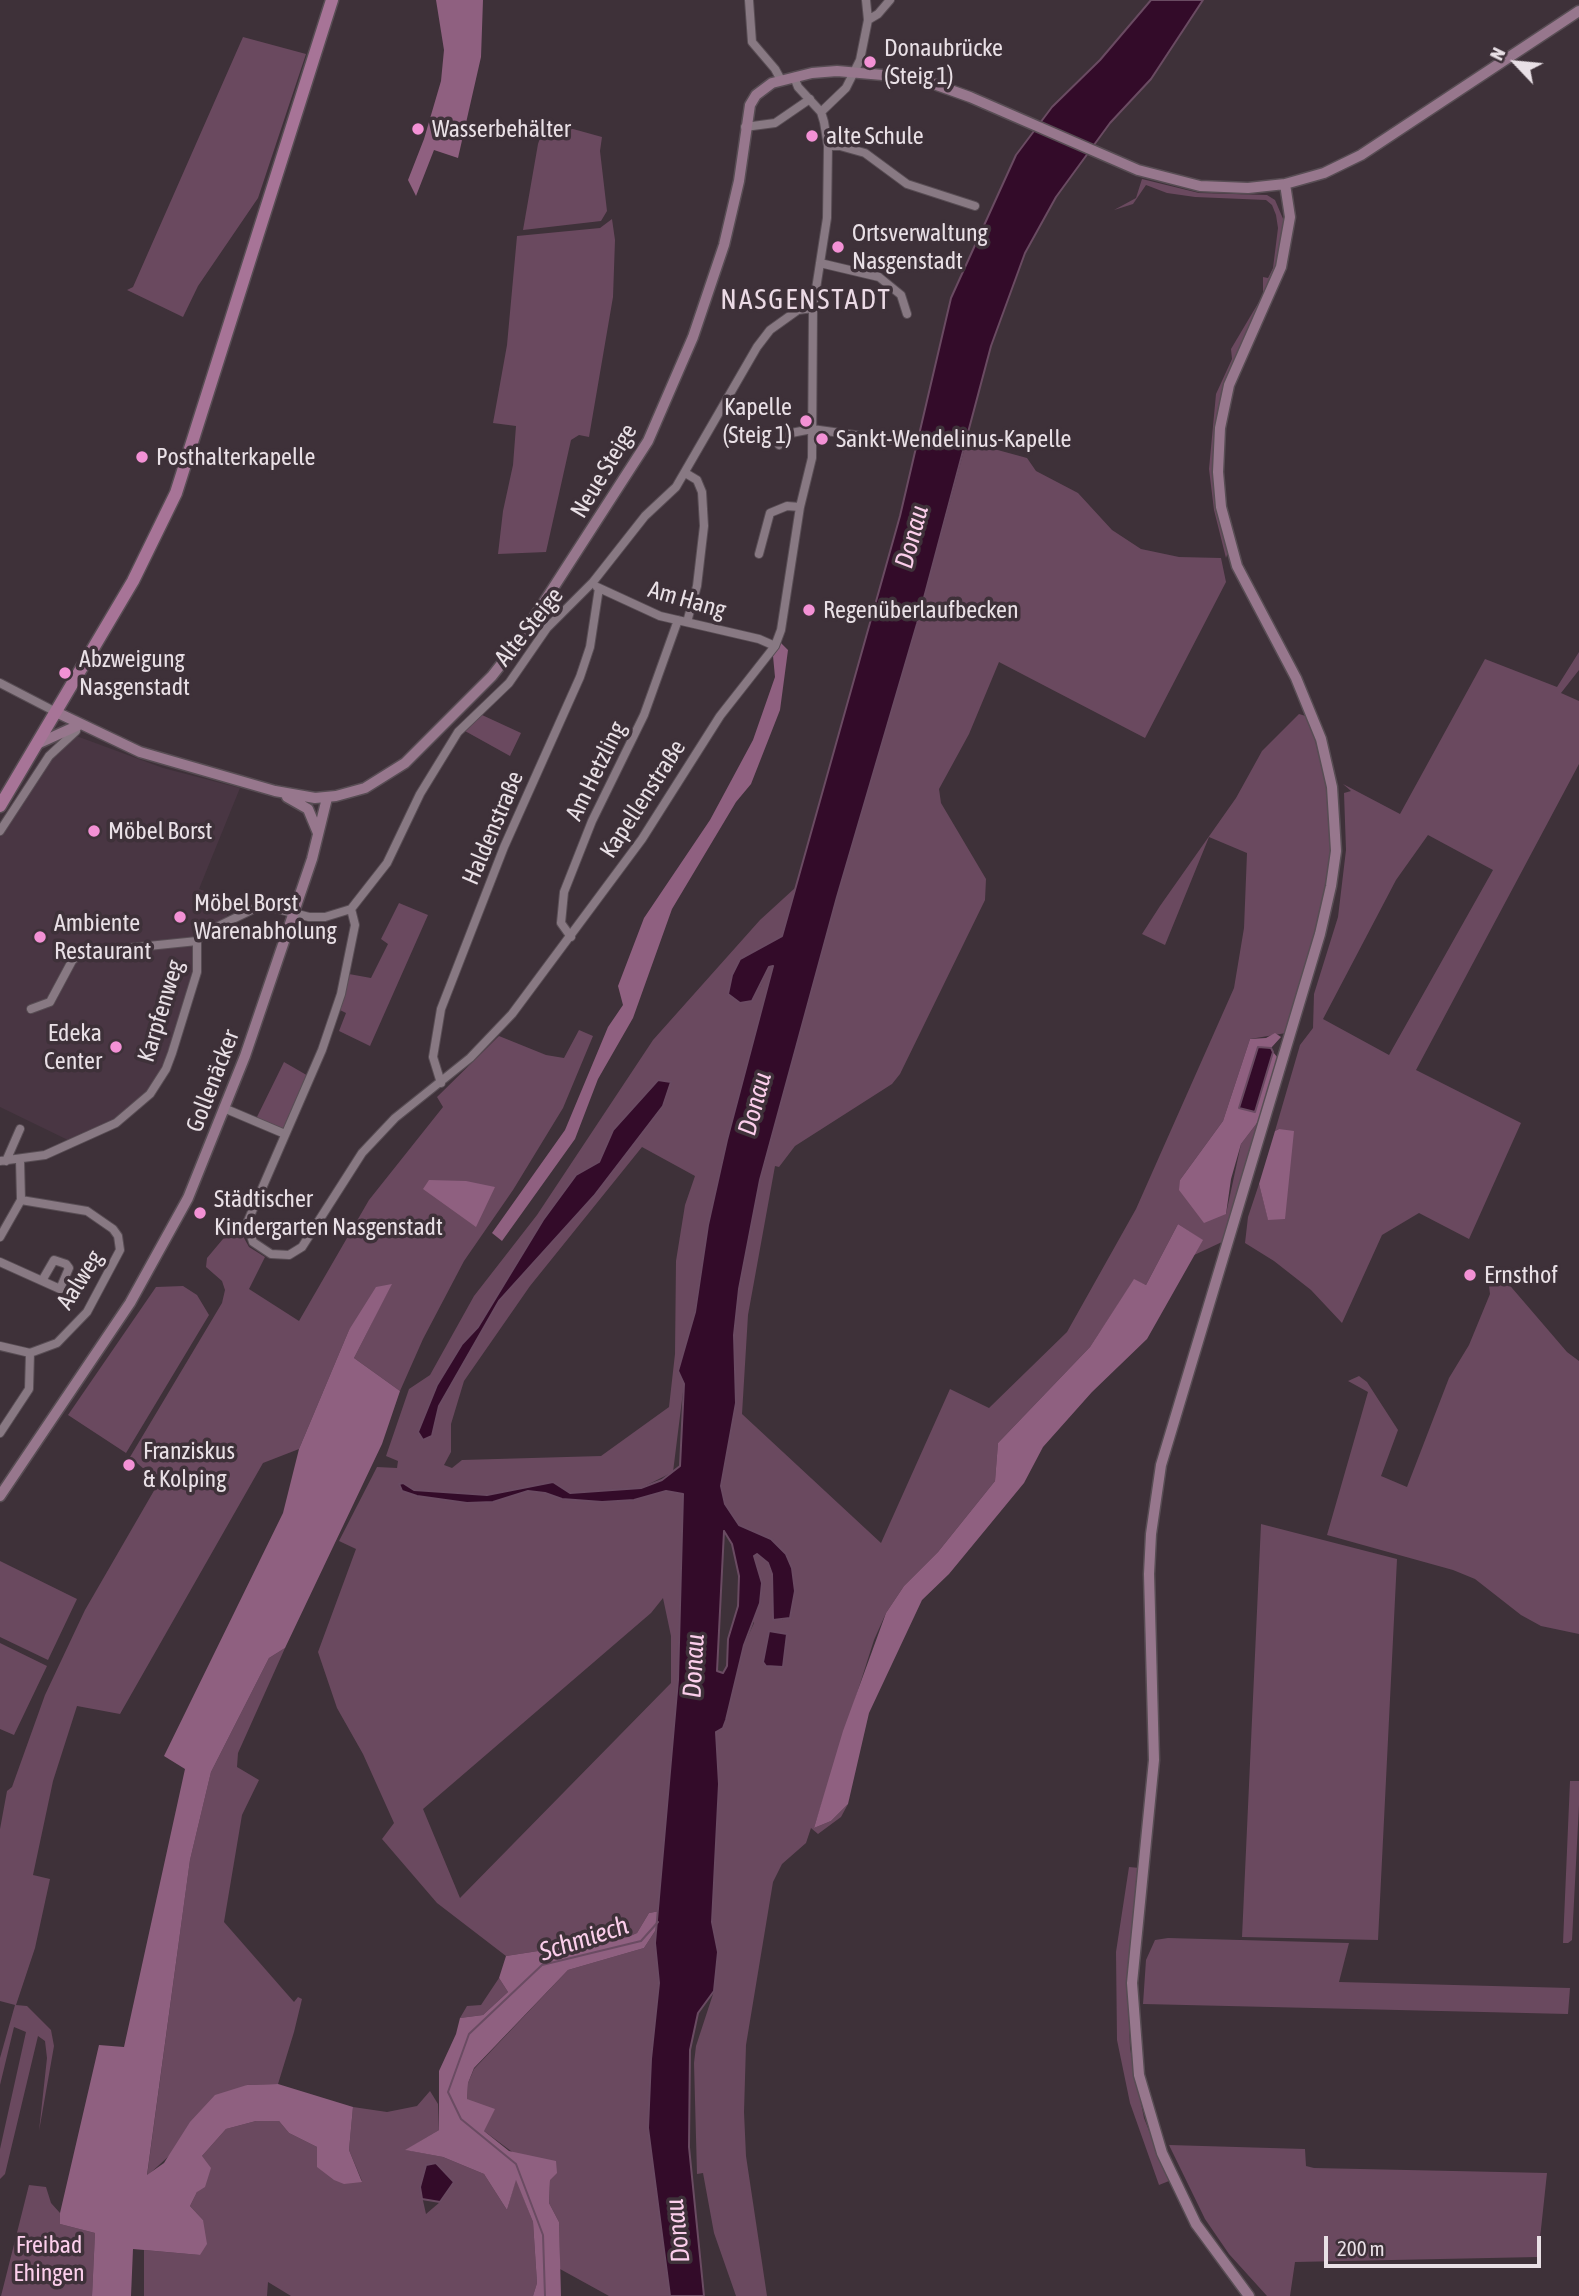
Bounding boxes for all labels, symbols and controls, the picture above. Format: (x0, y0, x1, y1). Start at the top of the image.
north arrow (1481, 28, 1551, 98)
place label: Donaubrücke (Steig 1) (884, 34, 1003, 90)
text: N (1485, 44, 1509, 64)
marker: Donaubrücke (Steig 1) (862, 54, 878, 70)
place label: Wasserbehälter (432, 115, 571, 143)
marker: Wasserbehälter (410, 121, 426, 137)
place label: alte Schule (826, 122, 924, 150)
marker: alte Schule (804, 128, 820, 144)
place label: Ortsverwaltung Nasgenstadt (852, 219, 988, 275)
marker: Ortsverwaltung Nasgenstadt (830, 239, 846, 255)
district label: NASGENSTADT (722, 283, 890, 317)
place label: Kapelle (Steig 1) (722, 393, 792, 449)
marker: Kapelle (Steig 1) (798, 413, 814, 429)
street label: Neue Steige (565, 419, 643, 523)
place label: Sankt-Wendelinus-Kapelle (836, 425, 1072, 453)
marker: Sankt-Wendelinus-Kapelle (814, 431, 830, 447)
place label: Posthalterkapelle (156, 443, 315, 471)
marker: Posthalterkapelle (134, 449, 150, 465)
water label: Donau (889, 502, 935, 572)
street label: Am Hang (645, 575, 729, 625)
street label: Alte Steige (489, 582, 569, 672)
place label: Regenüberlaufbecken (823, 596, 1019, 624)
marker: Regenüberlaufbecken (801, 602, 817, 618)
place label: Abzweigung Nasgenstadt (79, 645, 190, 701)
marker: Abzweigung Nasgenstadt (57, 665, 73, 681)
street label: Am Hetzling (560, 717, 632, 825)
street label: Kapellenstraße (594, 735, 692, 863)
street label: Haldenstraße (456, 767, 530, 889)
place label: Möbel Borst (108, 817, 212, 845)
marker: Möbel Borst (86, 823, 102, 839)
place label: Möbel Borst Warenabholung (194, 889, 337, 945)
place label: Ambiente Restaurant (54, 909, 151, 965)
marker: Möbel Borst Warenabholung (172, 909, 188, 925)
marker: Ambiente Restaurant (32, 929, 48, 945)
street label: Karpfenweg (132, 956, 190, 1066)
place label: Edeka Center (44, 1019, 102, 1075)
street label: Gollenäcker (180, 1026, 246, 1136)
marker: Edeka Center (108, 1039, 124, 1055)
water label: Donau (732, 1069, 778, 1139)
place label: Städtischer Kindergarten Nasgenstadt (214, 1185, 443, 1241)
marker: Städtischer Kindergarten Nasgenstadt (192, 1205, 208, 1221)
street label: Aalweg (51, 1245, 109, 1315)
place label: Ernsthof (1484, 1261, 1558, 1289)
marker: Ernsthof (1462, 1267, 1478, 1283)
place label: Franziskus & Kolping (143, 1437, 235, 1493)
marker: Franziskus & Kolping (121, 1457, 137, 1473)
water label: Donau (677, 1633, 711, 1699)
water label: Schmiech (536, 1910, 632, 1968)
water label: Donau (659, 2198, 697, 2264)
scale bar (1327, 2222, 1544, 2266)
park label: Freibad Ehingen (13, 2231, 85, 2287)
text: 200 m (1337, 2236, 1385, 2260)

